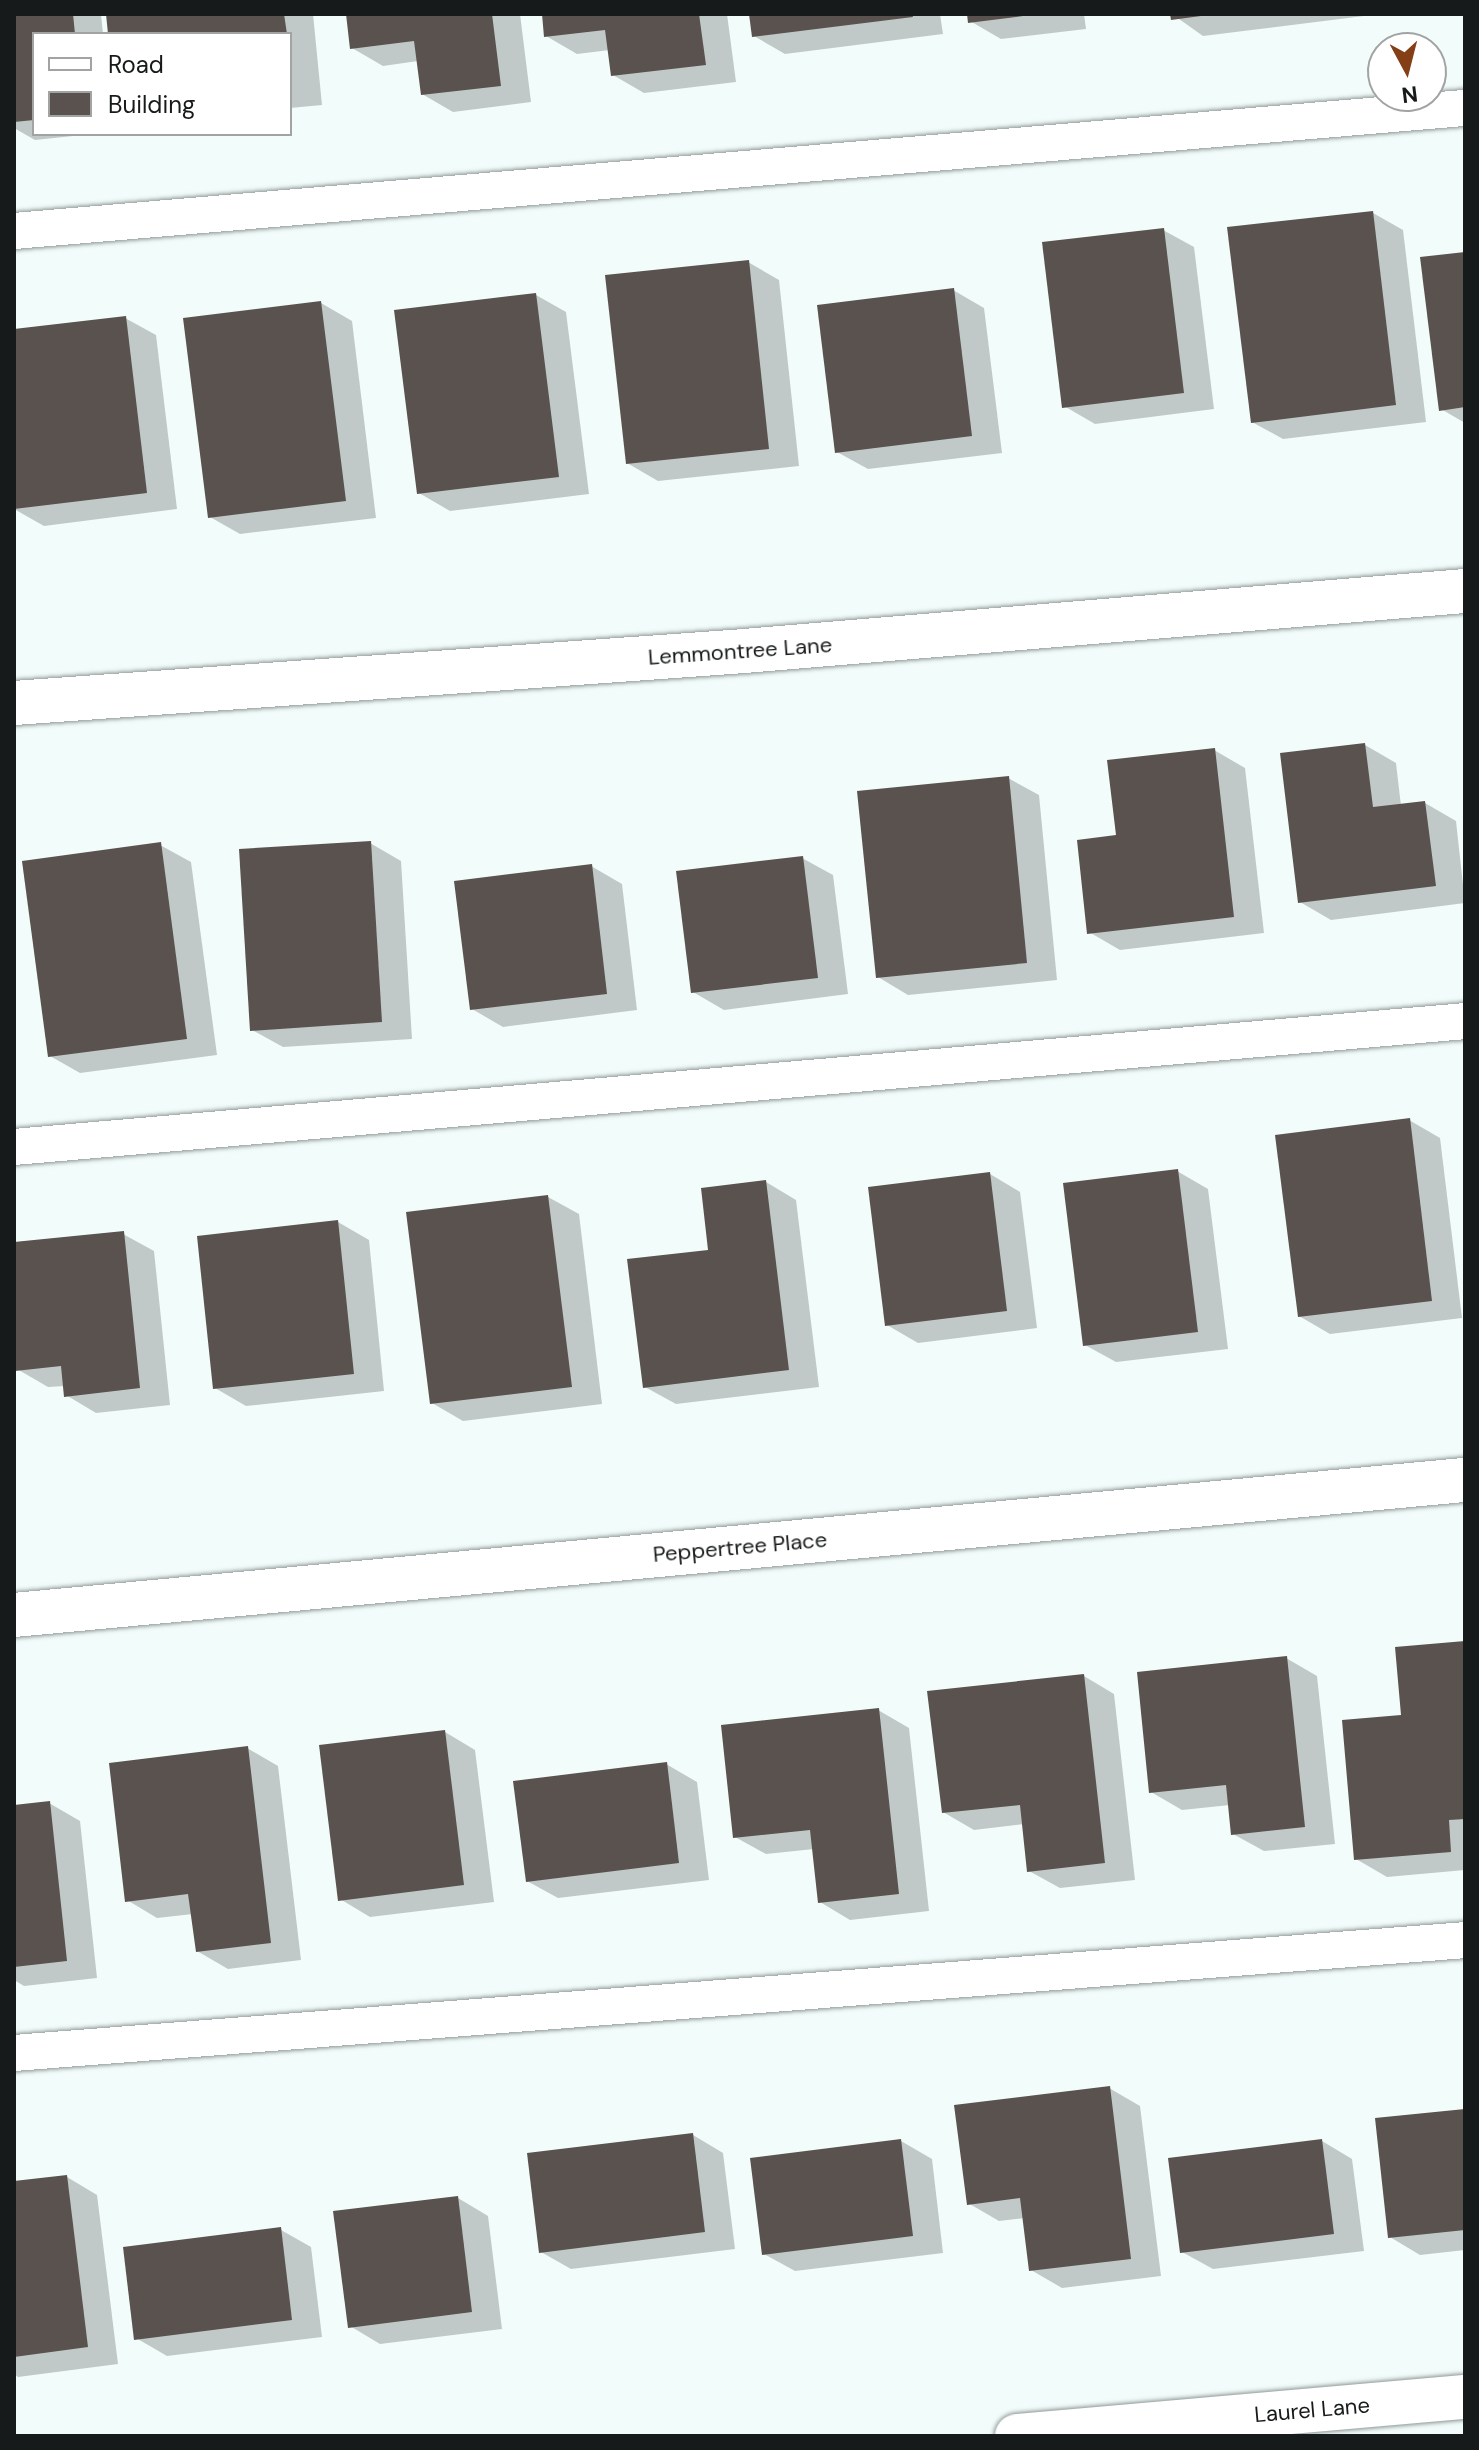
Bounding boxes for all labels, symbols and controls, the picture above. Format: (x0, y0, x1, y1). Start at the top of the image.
legend (32, 32, 292, 136)
north arrow (1367, 32, 1447, 112)
text: Road (108, 49, 164, 80)
text: N (1400, 79, 1419, 110)
text: Building (108, 89, 195, 120)
street label: Lemmontree Lane (647, 631, 833, 671)
street label: Peppertree Place (652, 1526, 828, 1568)
street label: Laurel Lane (1253, 2392, 1371, 2428)

